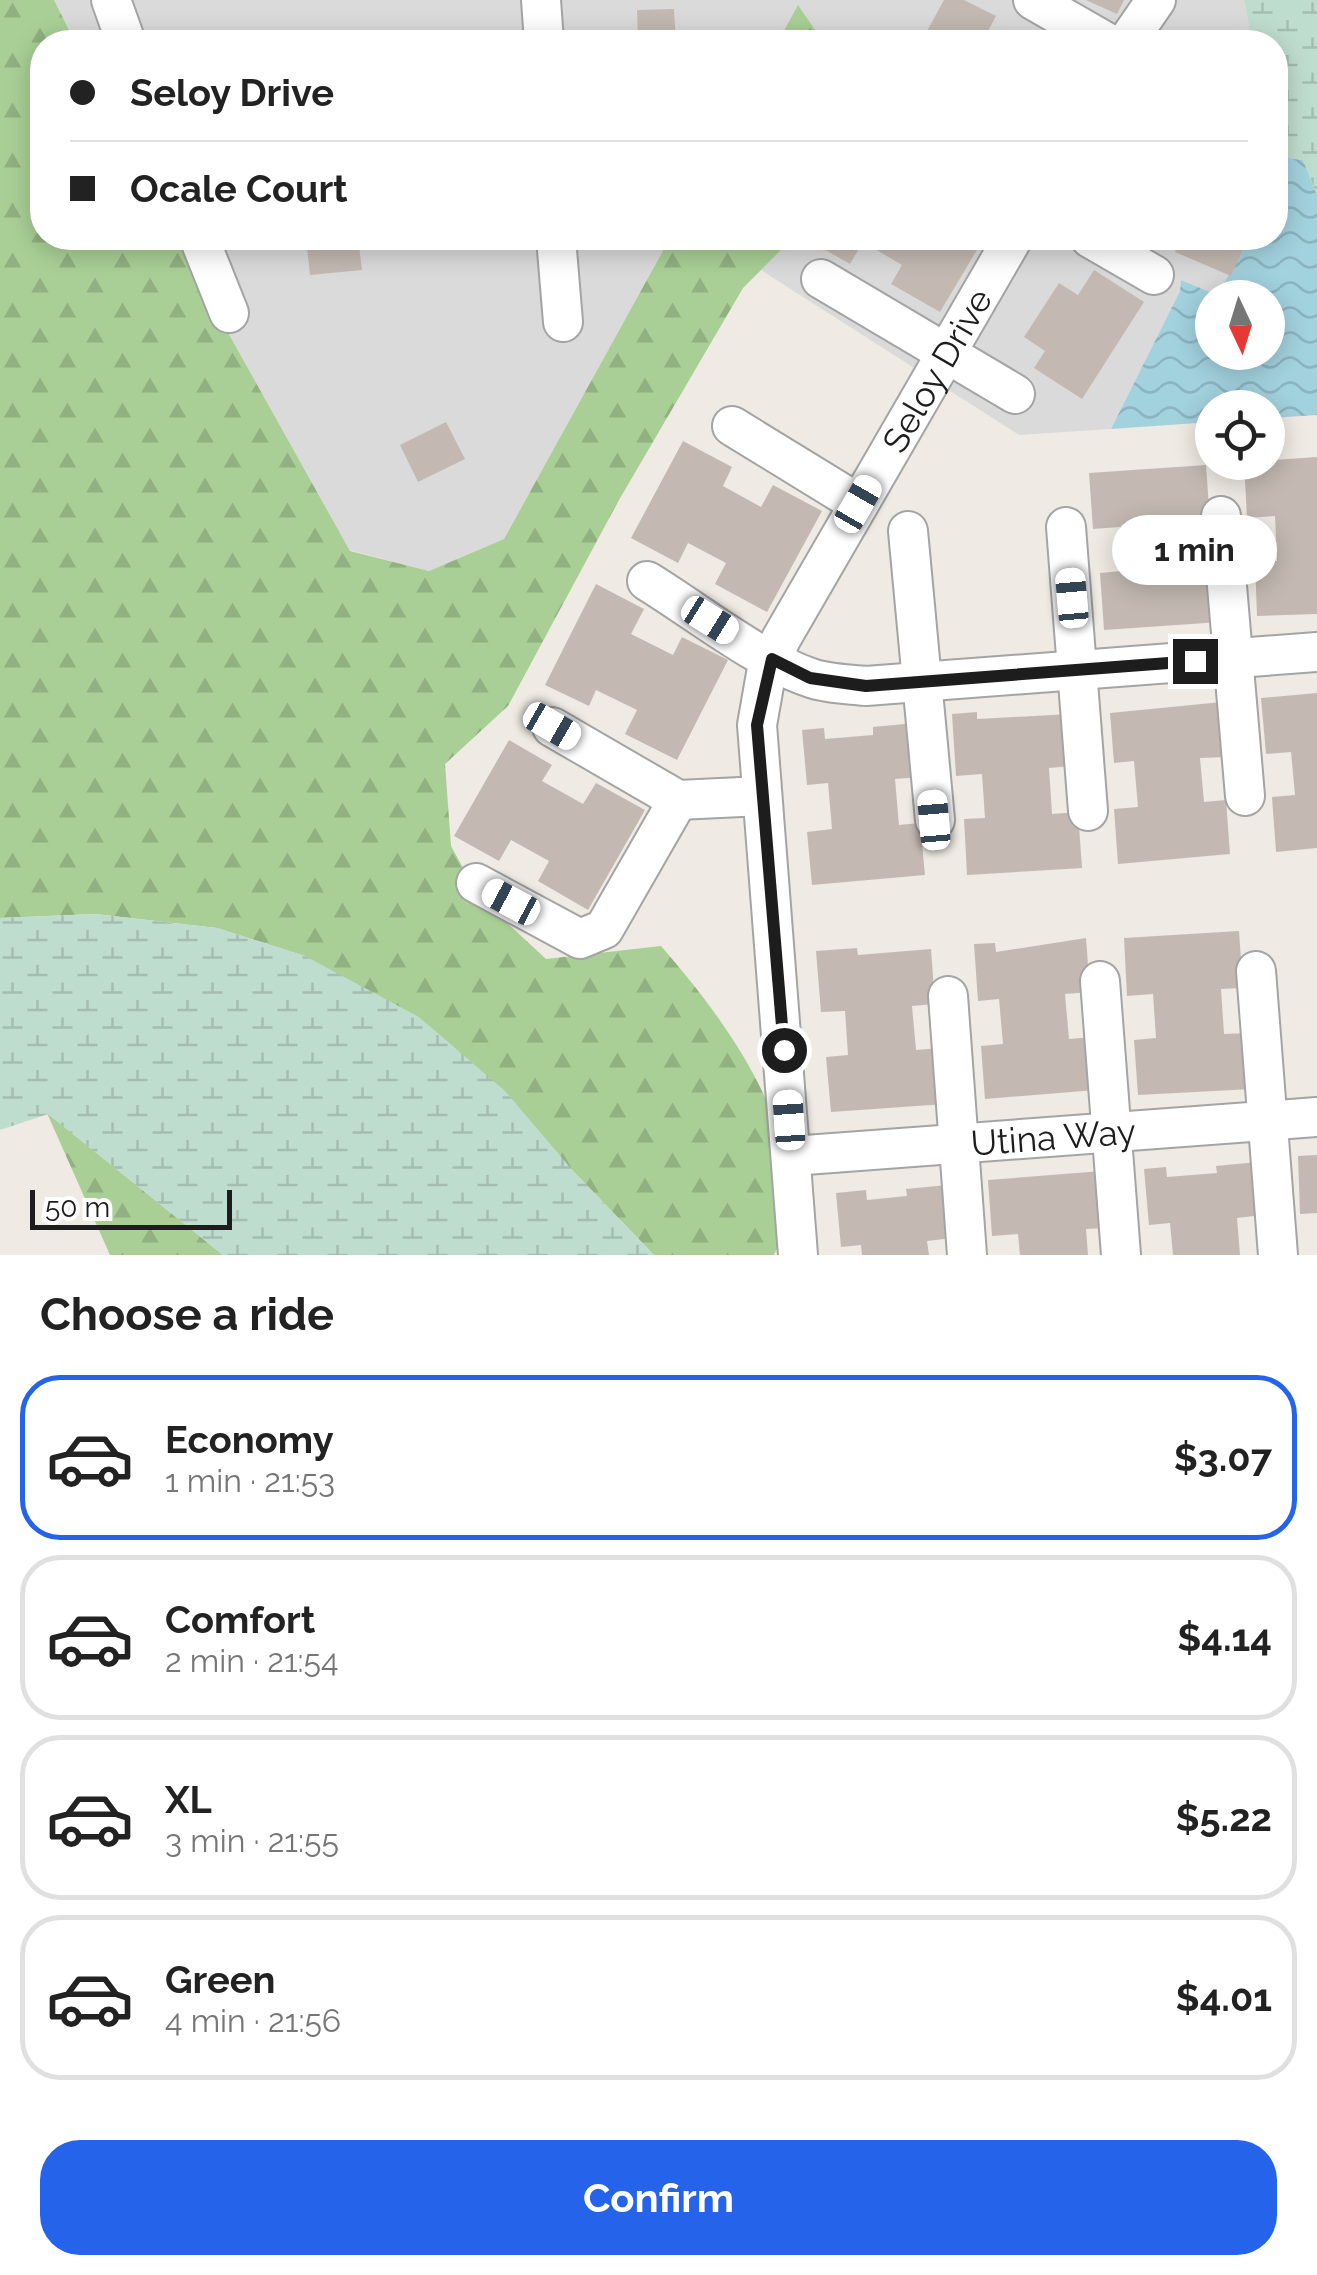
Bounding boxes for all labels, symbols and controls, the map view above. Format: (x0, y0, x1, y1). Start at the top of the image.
text: Seloy Drive (130, 70, 334, 115)
text: Ocale Court (130, 166, 348, 211)
north arrow (1195, 280, 1285, 370)
map controls (1195, 280, 1285, 480)
street label: Seloy Drive (873, 281, 1000, 459)
button: locate (1195, 390, 1285, 480)
car (830, 471, 886, 537)
callout: 1 min (1112, 516, 1278, 586)
text: 1 min (1154, 531, 1235, 568)
car (1054, 567, 1090, 629)
car (677, 591, 743, 649)
route end (1173, 639, 1218, 684)
car (519, 698, 585, 754)
car (916, 789, 952, 851)
car (477, 875, 545, 929)
route start (762, 1028, 807, 1073)
car (772, 1089, 806, 1151)
street label: Utina Way (969, 1110, 1137, 1163)
scale bar (30, 1185, 232, 1230)
text: 50 m (45, 1191, 110, 1224)
text: Choose a ride (40, 1288, 334, 1341)
icon: car (45, 1413, 135, 1503)
text: Economy (165, 1417, 334, 1462)
text: $3.07 (1174, 1435, 1272, 1480)
text: 1 min · 21:53 (165, 1462, 335, 1499)
icon: car (45, 1593, 135, 1683)
text: Comfort (165, 1597, 315, 1642)
text: $4.14 (1177, 1615, 1272, 1660)
text: 2 min · 21:54 (165, 1642, 339, 1679)
icon: car (45, 1773, 135, 1863)
text: XL (165, 1777, 212, 1822)
text: $5.22 (1175, 1795, 1272, 1840)
text: 3 min · 21:55 (165, 1822, 339, 1859)
icon: car (45, 1953, 135, 2043)
text: Green (165, 1957, 275, 2002)
text: $4.01 (1176, 1975, 1272, 2020)
text: 4 min · 21:56 (165, 2002, 341, 2039)
button: Confirm (40, 2140, 1277, 2255)

